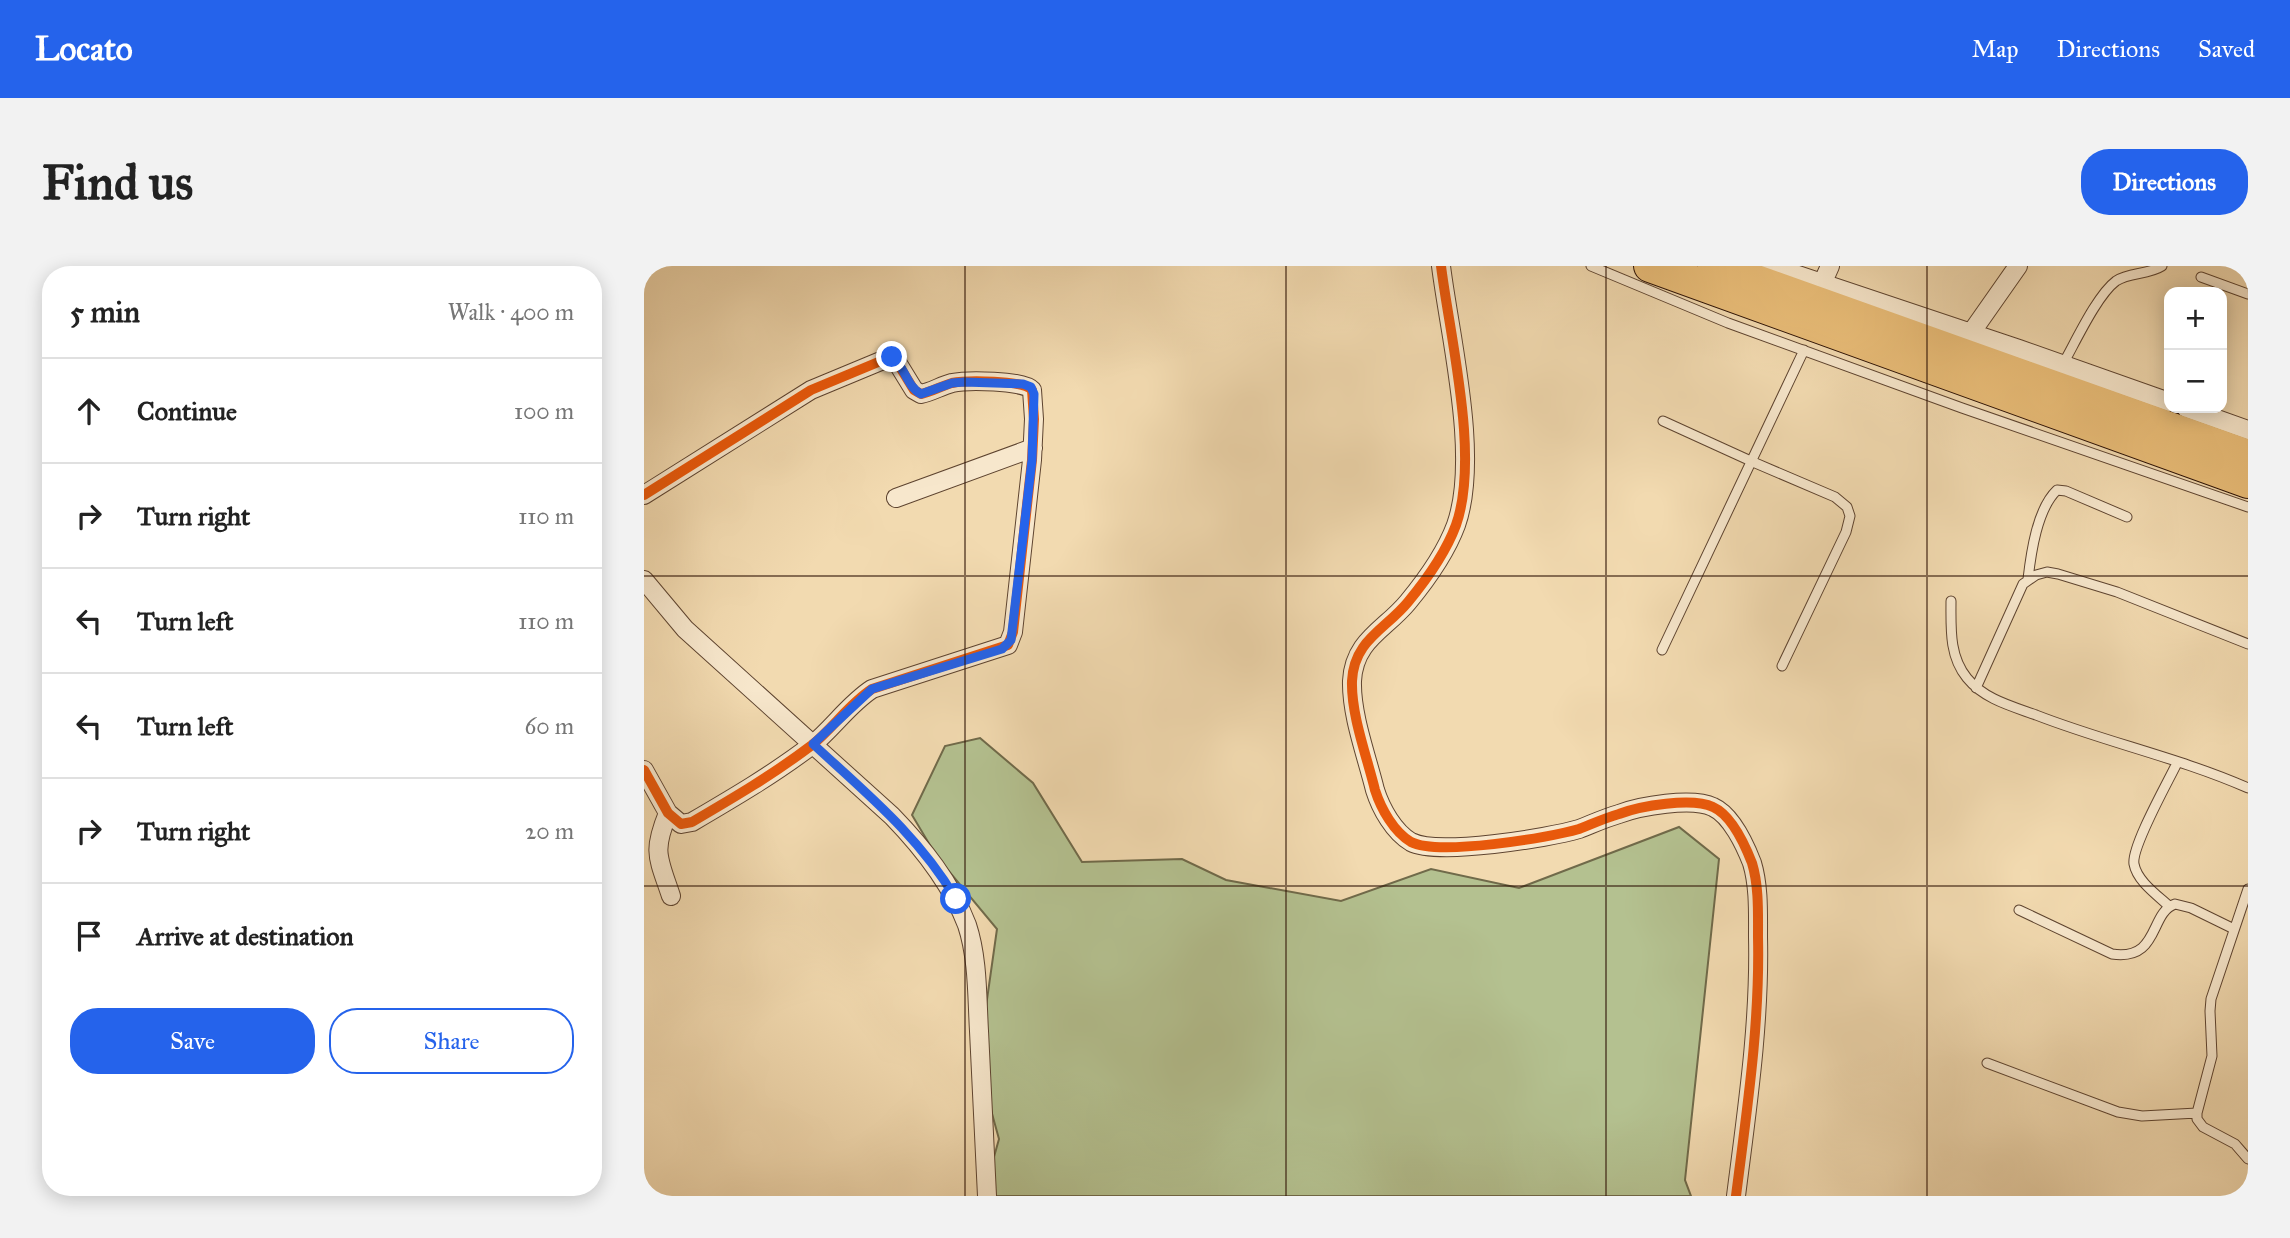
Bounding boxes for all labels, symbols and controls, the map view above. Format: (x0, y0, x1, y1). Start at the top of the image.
text: Locato (35, 29, 133, 69)
text: Map (1972, 34, 2019, 64)
text: Directions (2057, 34, 2160, 64)
text: Saved (2198, 34, 2255, 64)
button: Directions (2081, 149, 2248, 215)
text: Find us (42, 153, 193, 212)
map controls (2164, 287, 2227, 413)
button: + (2164, 287, 2227, 350)
text: 5 min (70, 294, 140, 330)
text: Walk · 400 m (448, 298, 574, 326)
route end (876, 341, 907, 372)
button: − (2164, 350, 2227, 413)
icon: ahead (70, 392, 108, 430)
text: Continue (137, 395, 237, 427)
text: 100 m (514, 397, 574, 425)
icon: right (70, 497, 108, 535)
text: Turn right (137, 500, 250, 532)
text: 110 m (518, 502, 574, 530)
icon: left (70, 602, 108, 640)
text: Turn left (137, 605, 233, 637)
text: 110 m (518, 607, 574, 635)
icon: left (70, 707, 108, 745)
text: Turn left (137, 710, 233, 742)
text: 60 m (525, 712, 574, 740)
icon: right (70, 812, 108, 850)
text: Turn right (137, 815, 250, 847)
text: 20 m (525, 817, 574, 845)
route start (940, 883, 971, 914)
icon: arrive (70, 917, 108, 955)
text: Arrive at destination (137, 920, 354, 952)
button: Save (70, 1008, 315, 1074)
button: Share (329, 1008, 574, 1074)

